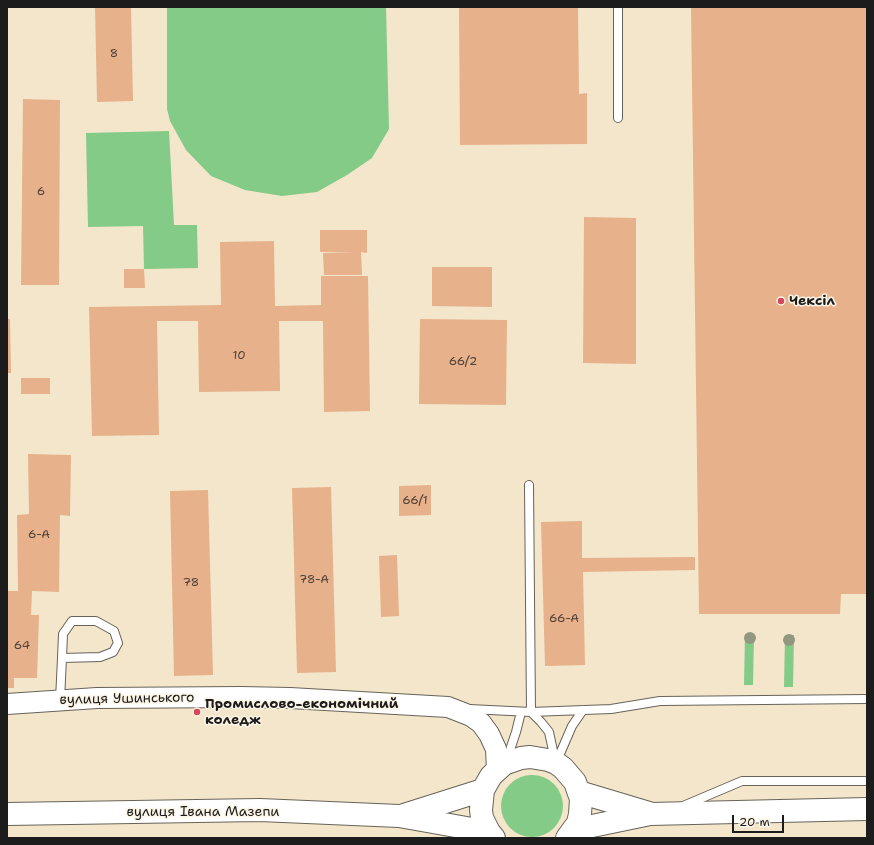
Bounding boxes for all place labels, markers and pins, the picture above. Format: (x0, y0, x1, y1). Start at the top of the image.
place label: Чексіл (789, 293, 835, 309)
marker: Чексіл (776, 296, 786, 306)
place label: Промислово-економічний коледж (205, 696, 398, 728)
marker: Промислово-економічний коледж (192, 707, 202, 717)

